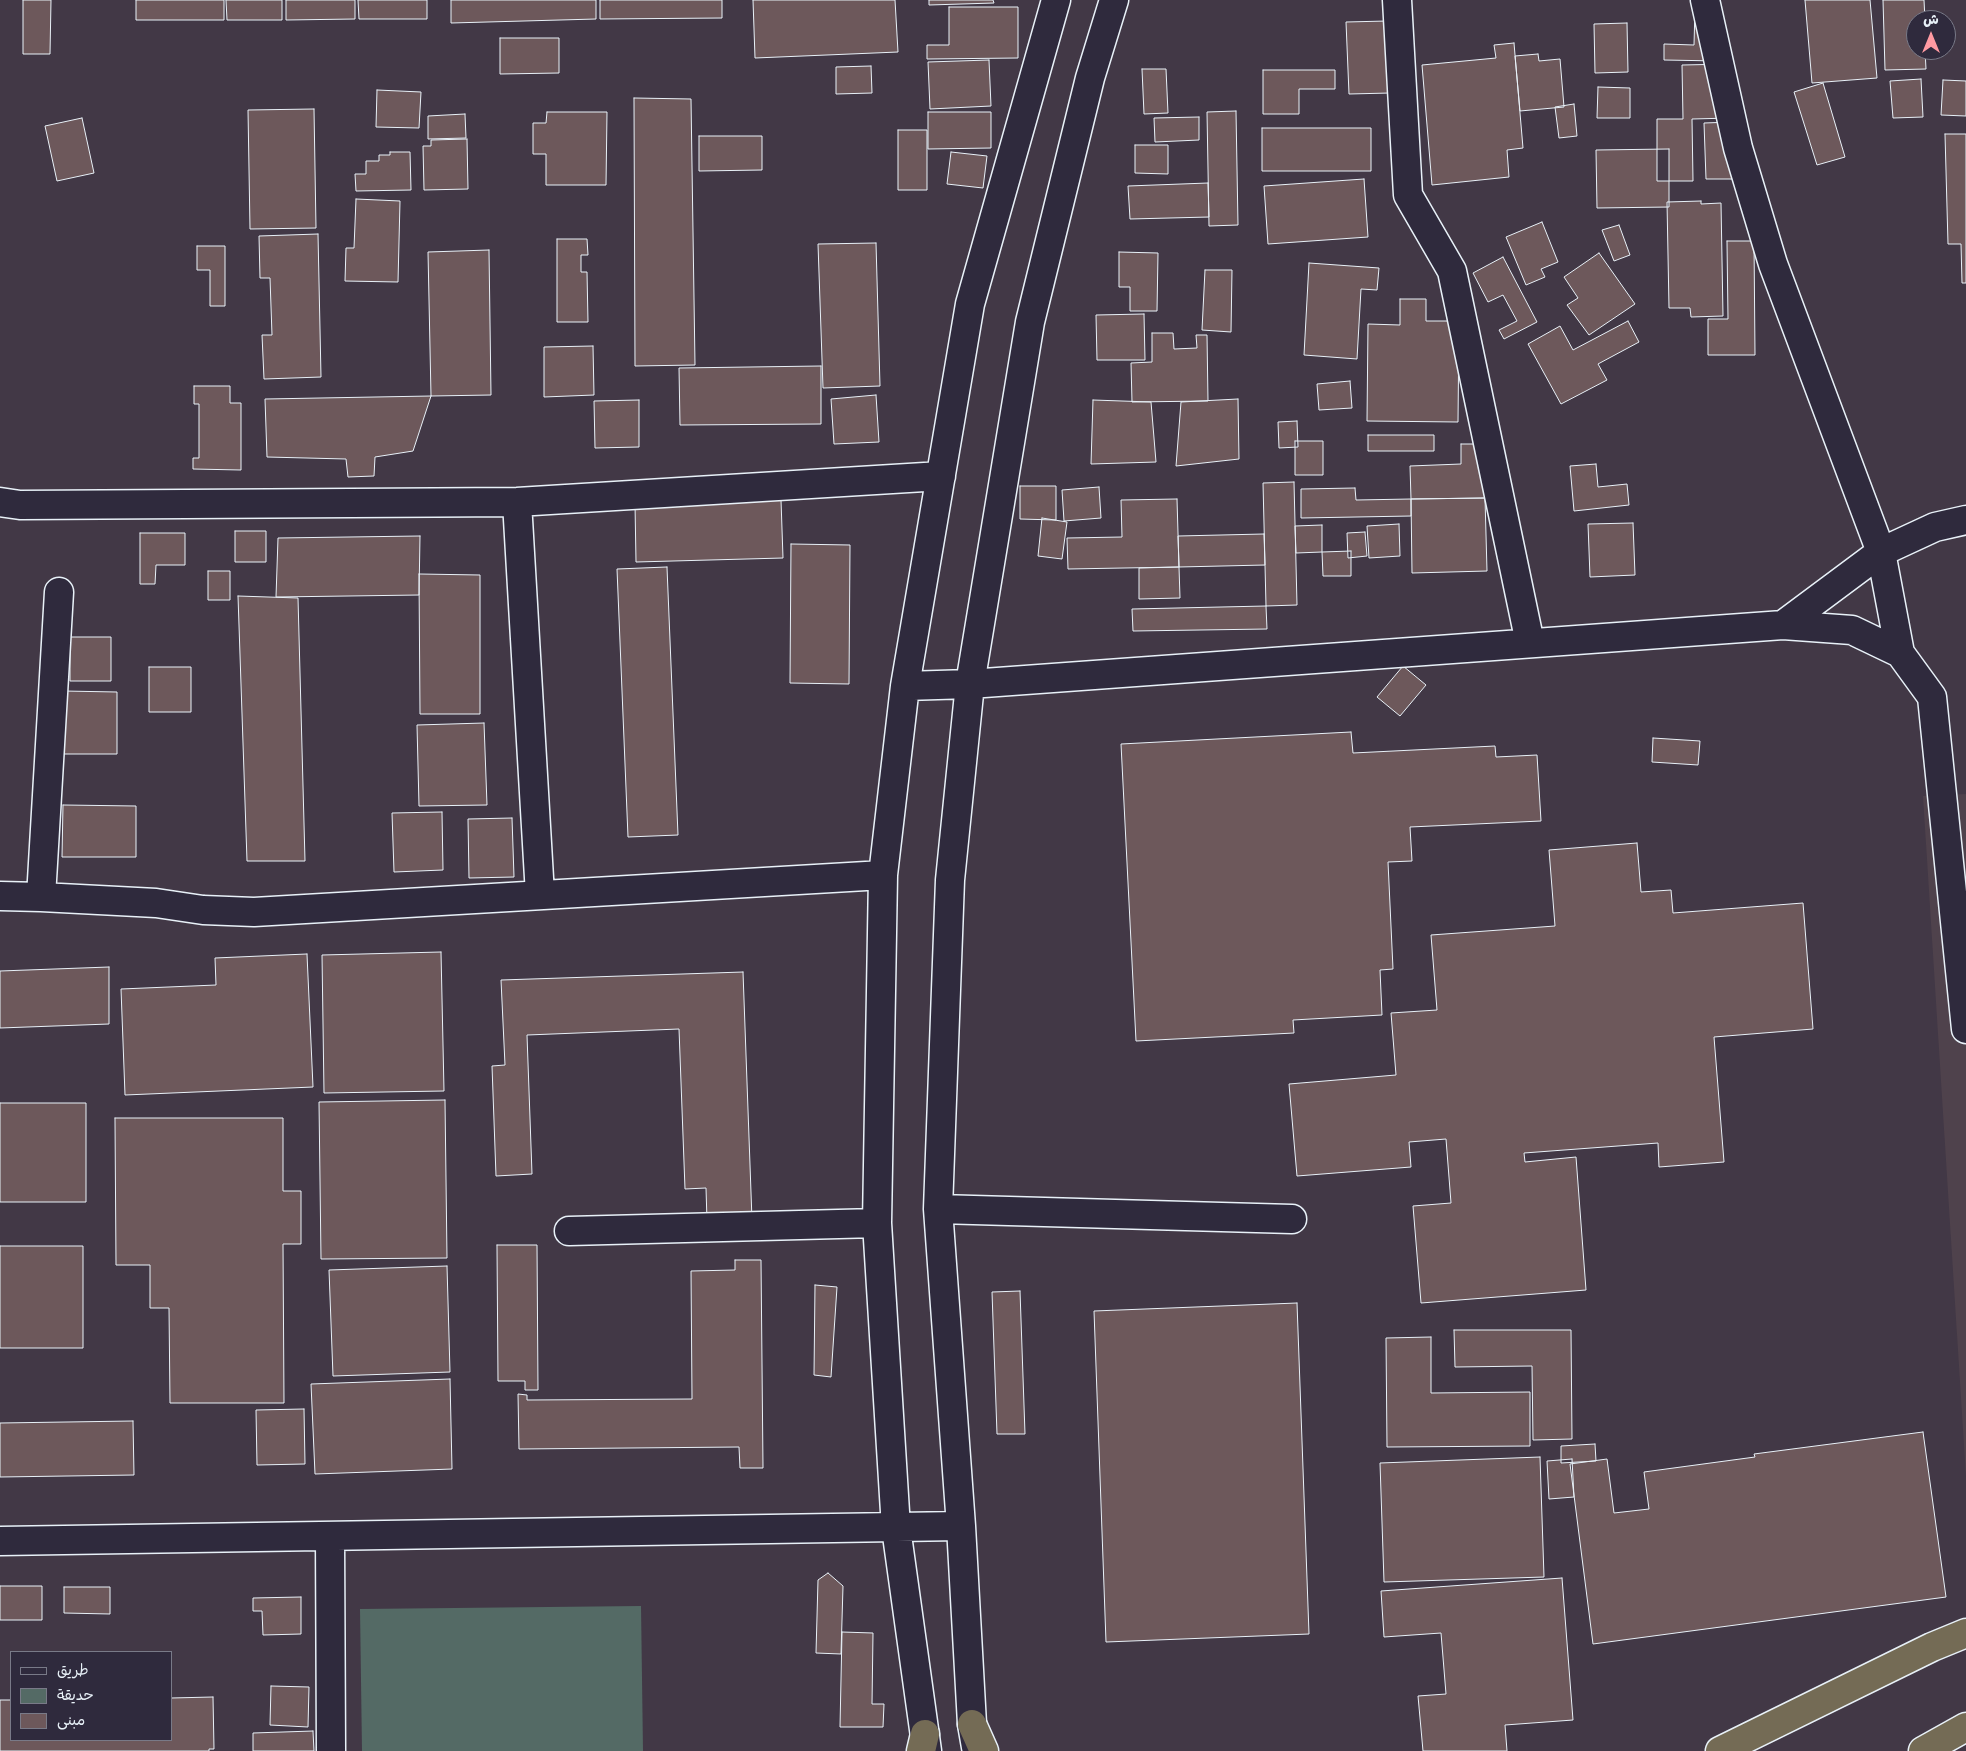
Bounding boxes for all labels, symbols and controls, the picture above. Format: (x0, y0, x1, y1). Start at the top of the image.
north arrow (1906, 10, 1956, 60)
text: ش (1923, 10, 1939, 31)
legend (10, 1651, 172, 1741)
text: طريق (57, 1660, 89, 1682)
text: حديقة (57, 1685, 94, 1707)
text: مبنى (57, 1710, 85, 1732)

